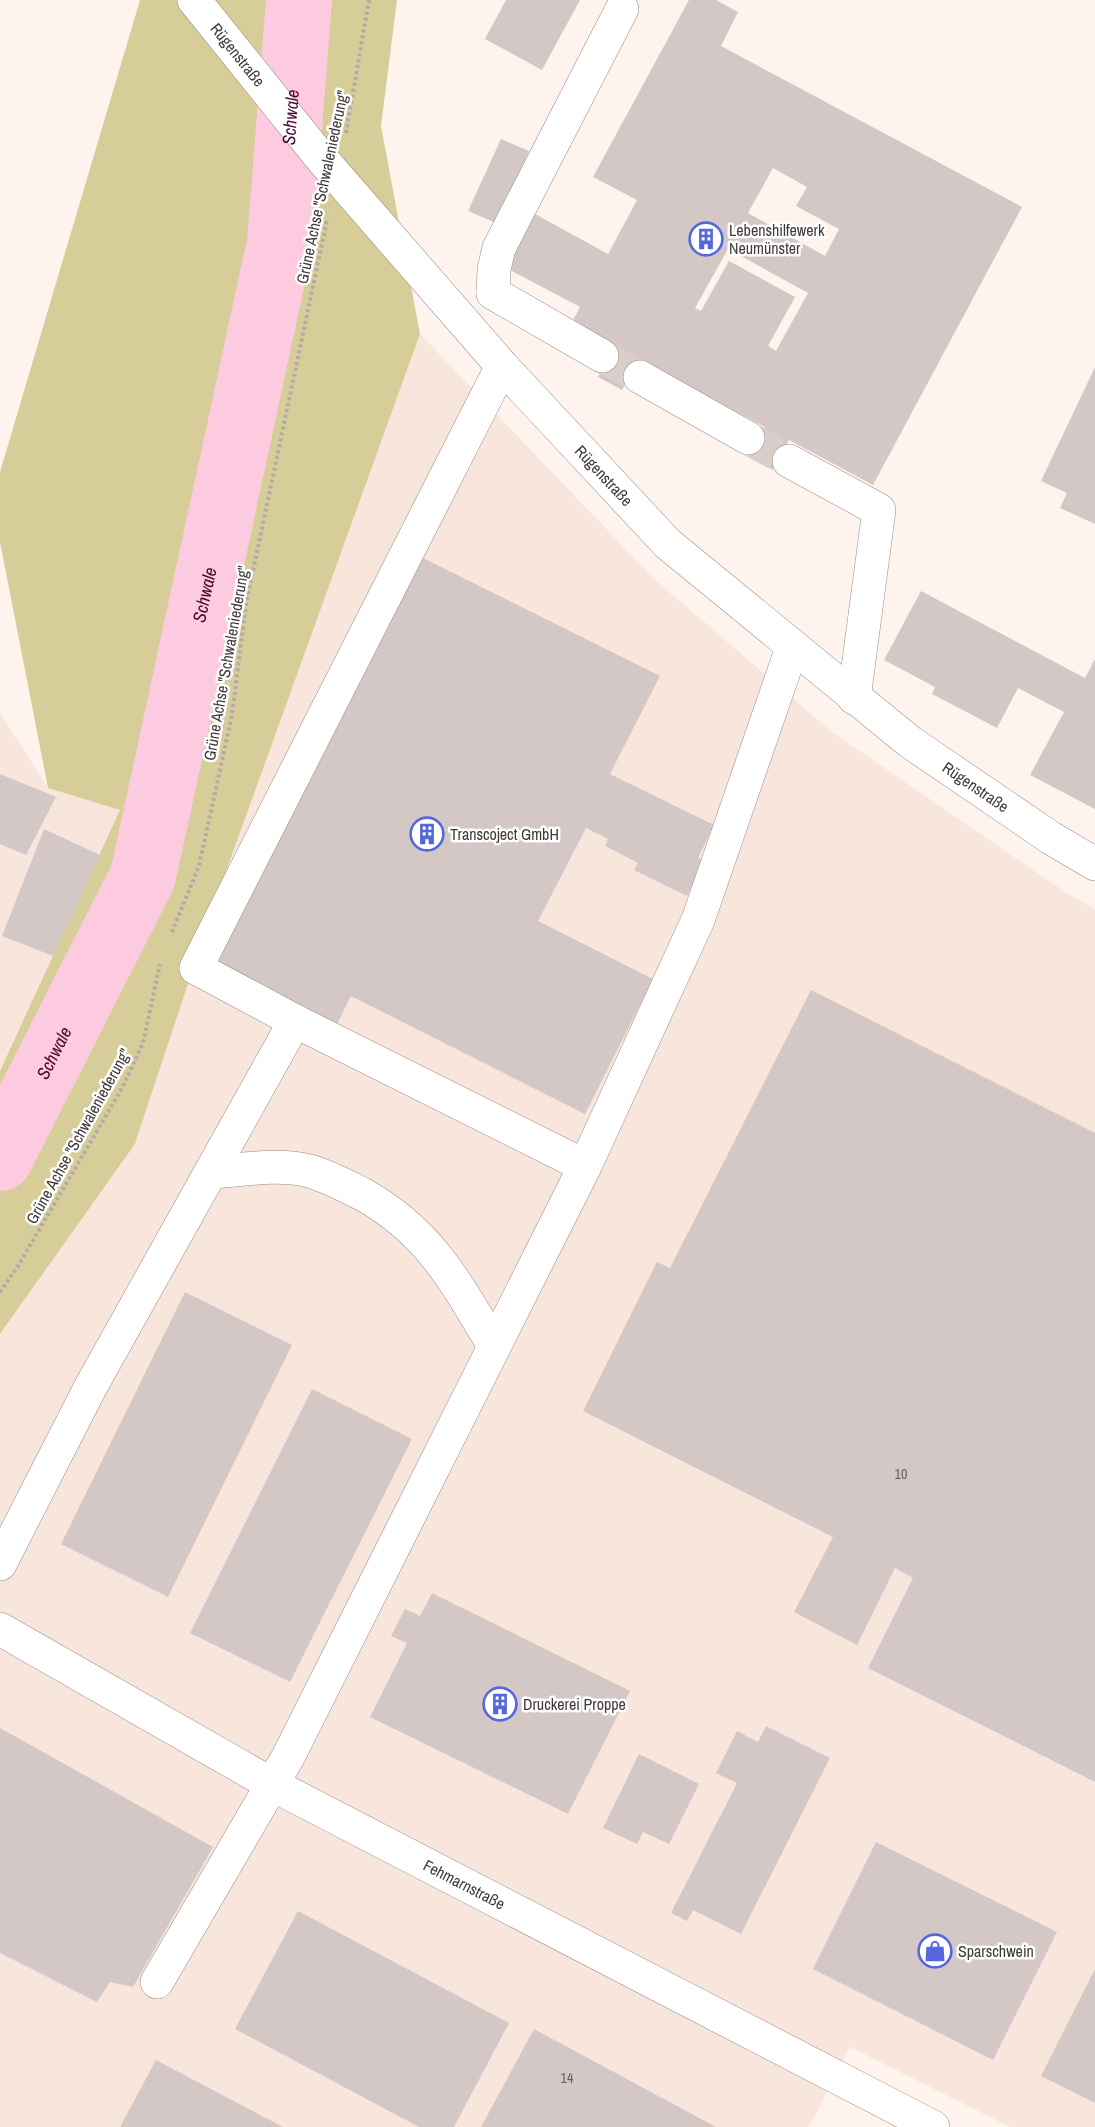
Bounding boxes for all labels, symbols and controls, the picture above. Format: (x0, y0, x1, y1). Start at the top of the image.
street label: Rügenstraße (206, 18, 270, 91)
water label: Schwale (275, 88, 304, 146)
street label: Grüne Achse "Schwaleniederung" (291, 88, 353, 286)
place label: Lebenshilfewerk Neumünster (729, 219, 825, 259)
building icon: Lebenshilfewerk Neumünster (688, 221, 724, 257)
street label: Rügenstraße (570, 440, 638, 511)
street label: Grüne Achse "Schwaleniederung" (198, 564, 254, 762)
water label: Schwale (186, 565, 222, 625)
street label: Rügenstraße (938, 756, 1013, 817)
building icon: Transcoject GmbH (409, 816, 445, 852)
place label: Transcoject GmbH (450, 823, 559, 845)
water label: Schwale (30, 1022, 77, 1083)
street label: Grüne Achse "Schwaleniederung" (21, 1044, 136, 1228)
house number: 10 (895, 1465, 907, 1483)
building icon: Druckerei Proppe (482, 1686, 518, 1722)
place label: Druckerei Proppe (523, 1693, 626, 1715)
street label: Fehmarnstraße (420, 1854, 509, 1914)
shop icon: Sparschwein (917, 1933, 953, 1969)
place label: Sparschwein (958, 1940, 1034, 1962)
house number: 14 (561, 2069, 574, 2087)

